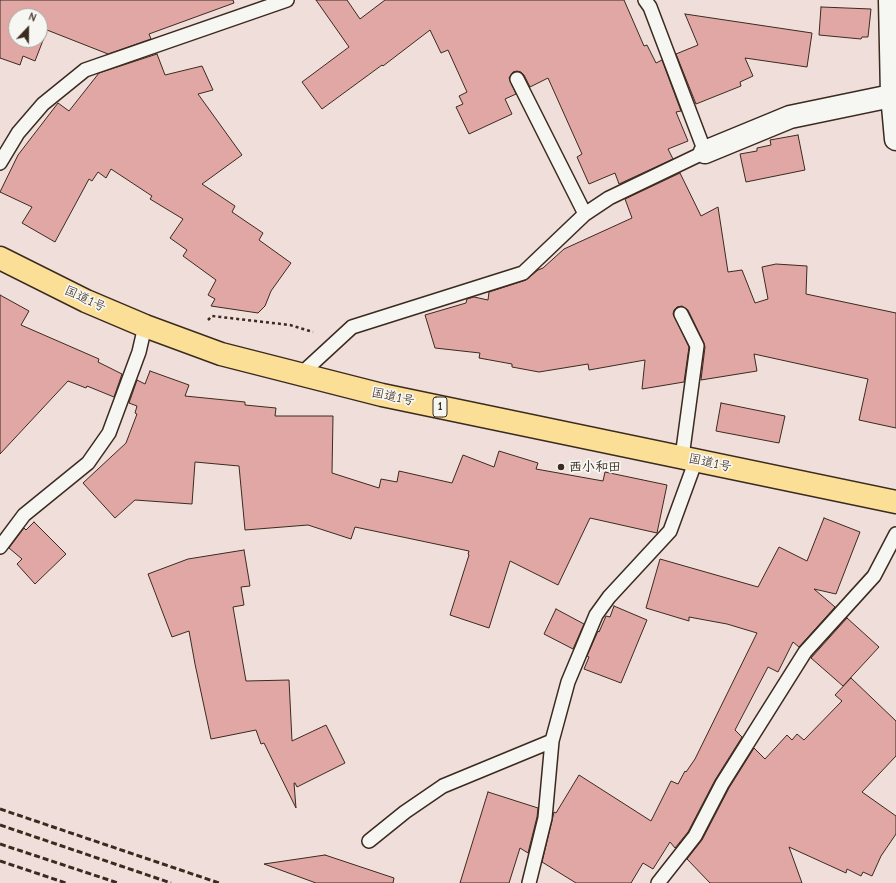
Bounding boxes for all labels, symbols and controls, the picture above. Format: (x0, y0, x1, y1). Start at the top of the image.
north arrow (8, 8, 48, 48)
text: N (27, 10, 38, 25)
street label: 国道1号 (62, 283, 108, 315)
street label: 国道1号 (370, 385, 416, 409)
road number: 1 (433, 397, 447, 417)
street label: 国道1号 (687, 451, 733, 475)
place label: 西小和田 (569, 459, 621, 475)
marker: 西小和田 (556, 462, 566, 472)

